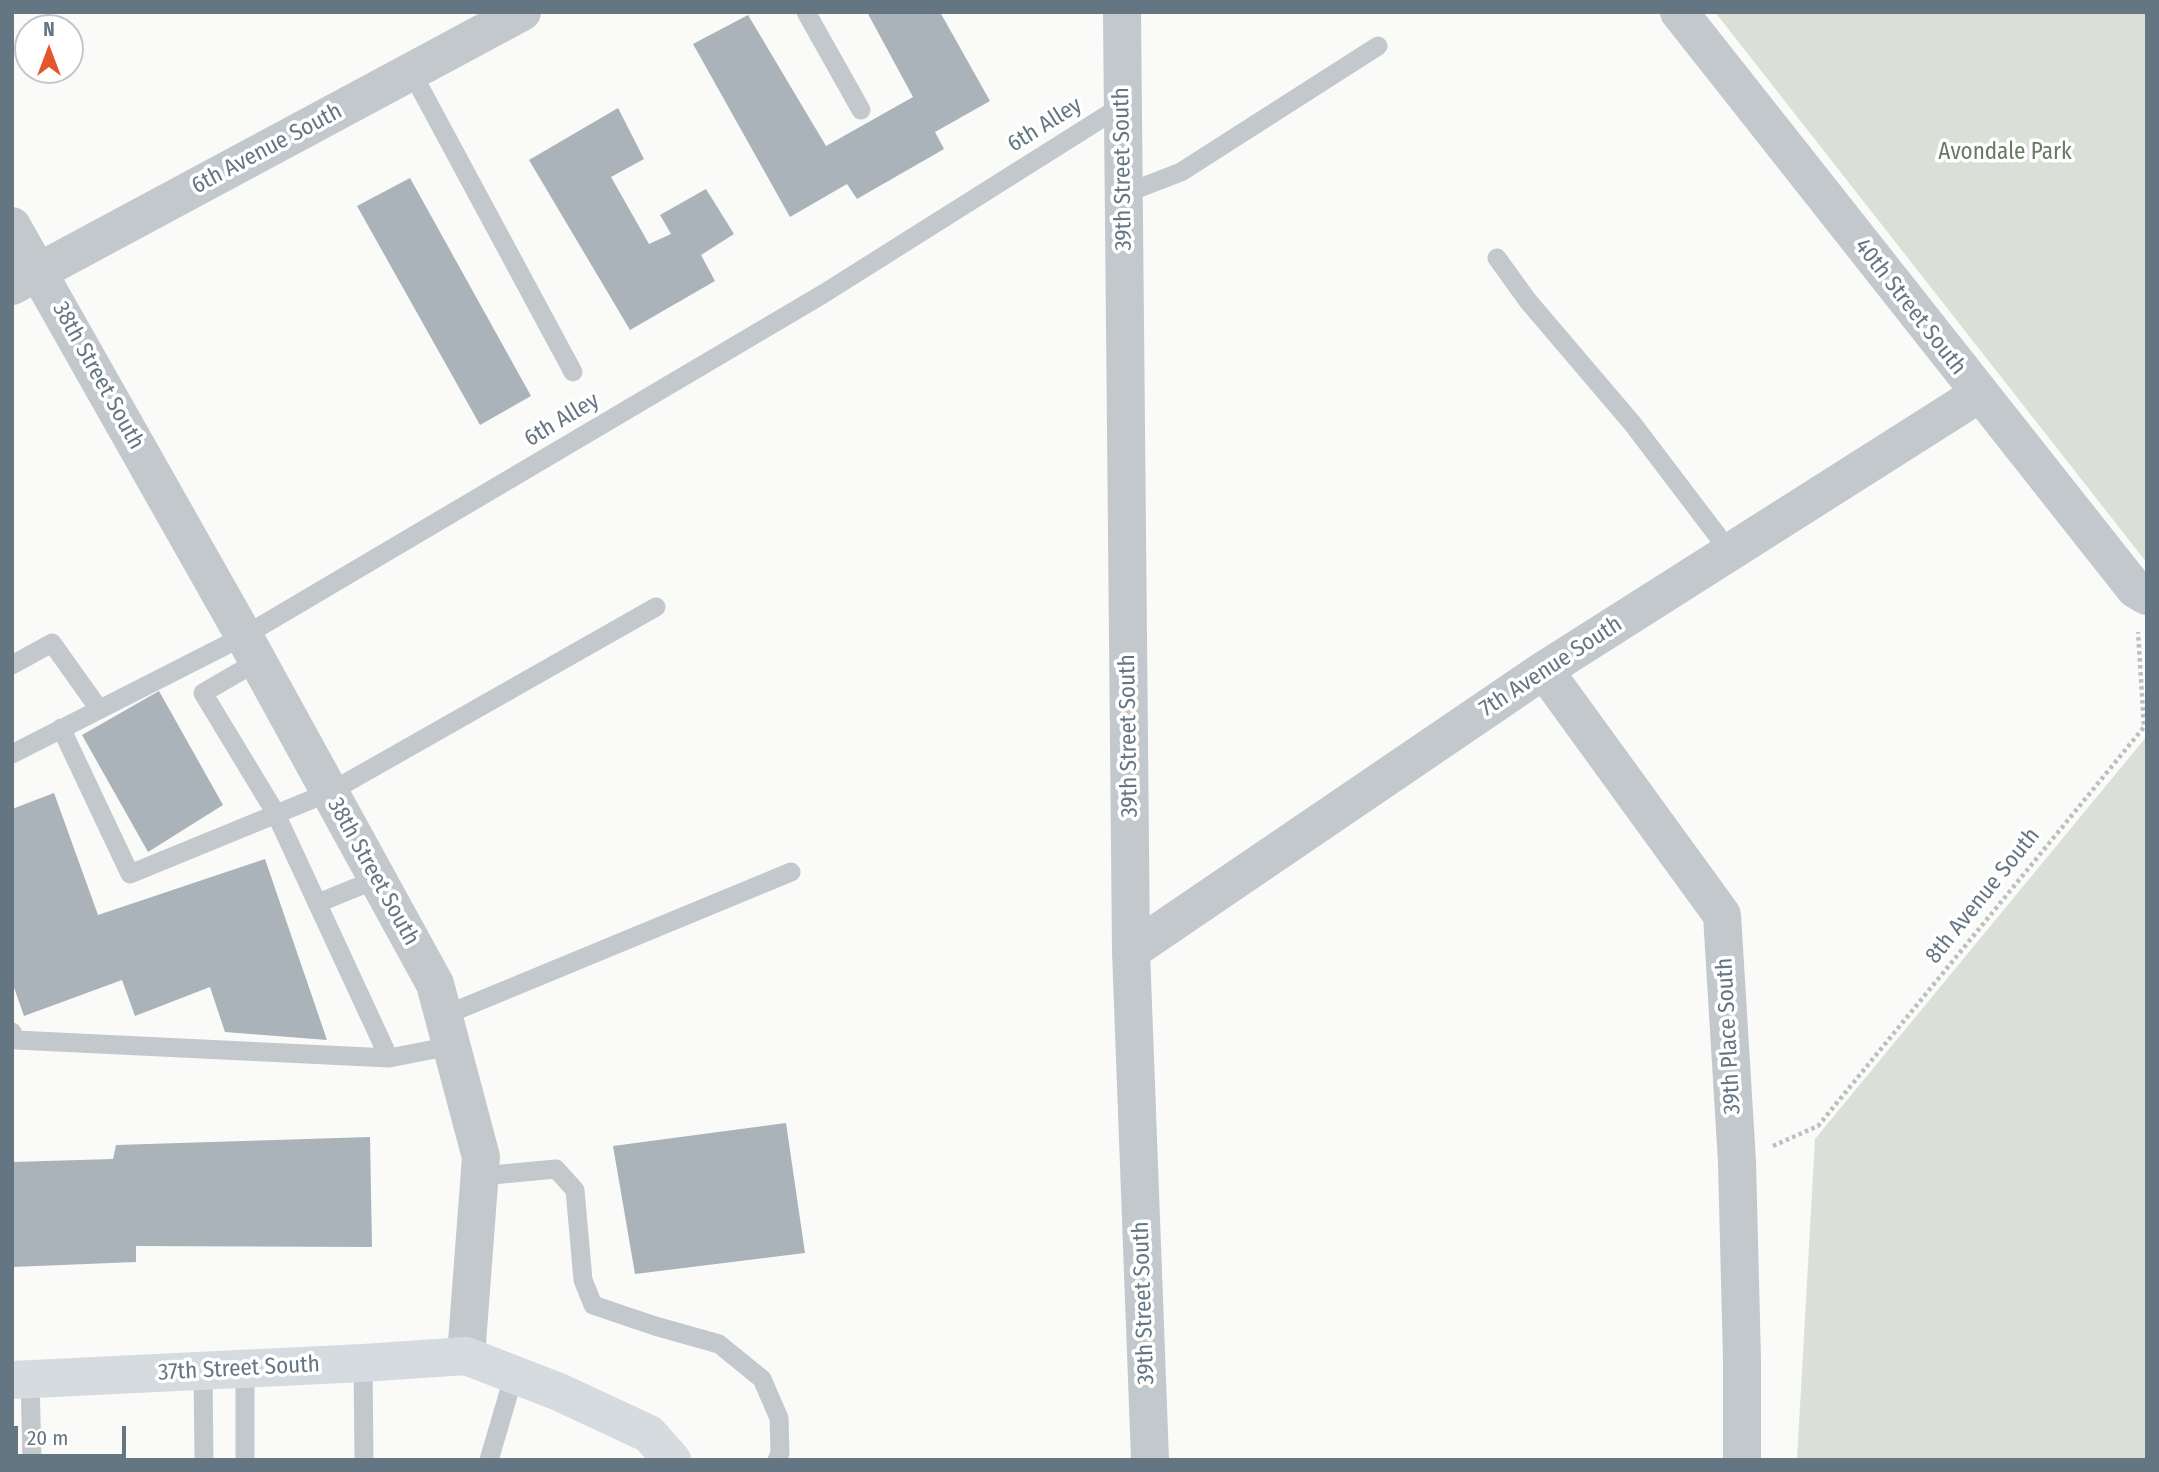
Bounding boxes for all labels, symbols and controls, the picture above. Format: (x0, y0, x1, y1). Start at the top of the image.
north arrow (14, 14, 84, 84)
text: N (43, 18, 55, 41)
street label: 39th Street South (1108, 87, 1138, 251)
street label: 6th Alley (1003, 92, 1087, 158)
street label: 6th Avenue South (187, 98, 347, 200)
park label: Avondale Park (1938, 139, 2072, 167)
street label: 40th Street South (1848, 233, 1972, 381)
street label: 38th Street South (46, 298, 150, 454)
street label: 6th Alley (520, 387, 604, 453)
street label: 7th Avenue South (1475, 611, 1627, 723)
street label: 39th Street South (1114, 654, 1144, 818)
street label: 38th Street South (321, 794, 425, 950)
street label: 8th Avenue South (1920, 823, 2046, 969)
street label: 39th Place South (1711, 957, 1747, 1115)
street label: 39th Street South (1127, 1221, 1161, 1385)
street label: 37th Street South (158, 1351, 320, 1387)
scale bar (18, 1412, 130, 1456)
text: 20 m (27, 1425, 68, 1451)

